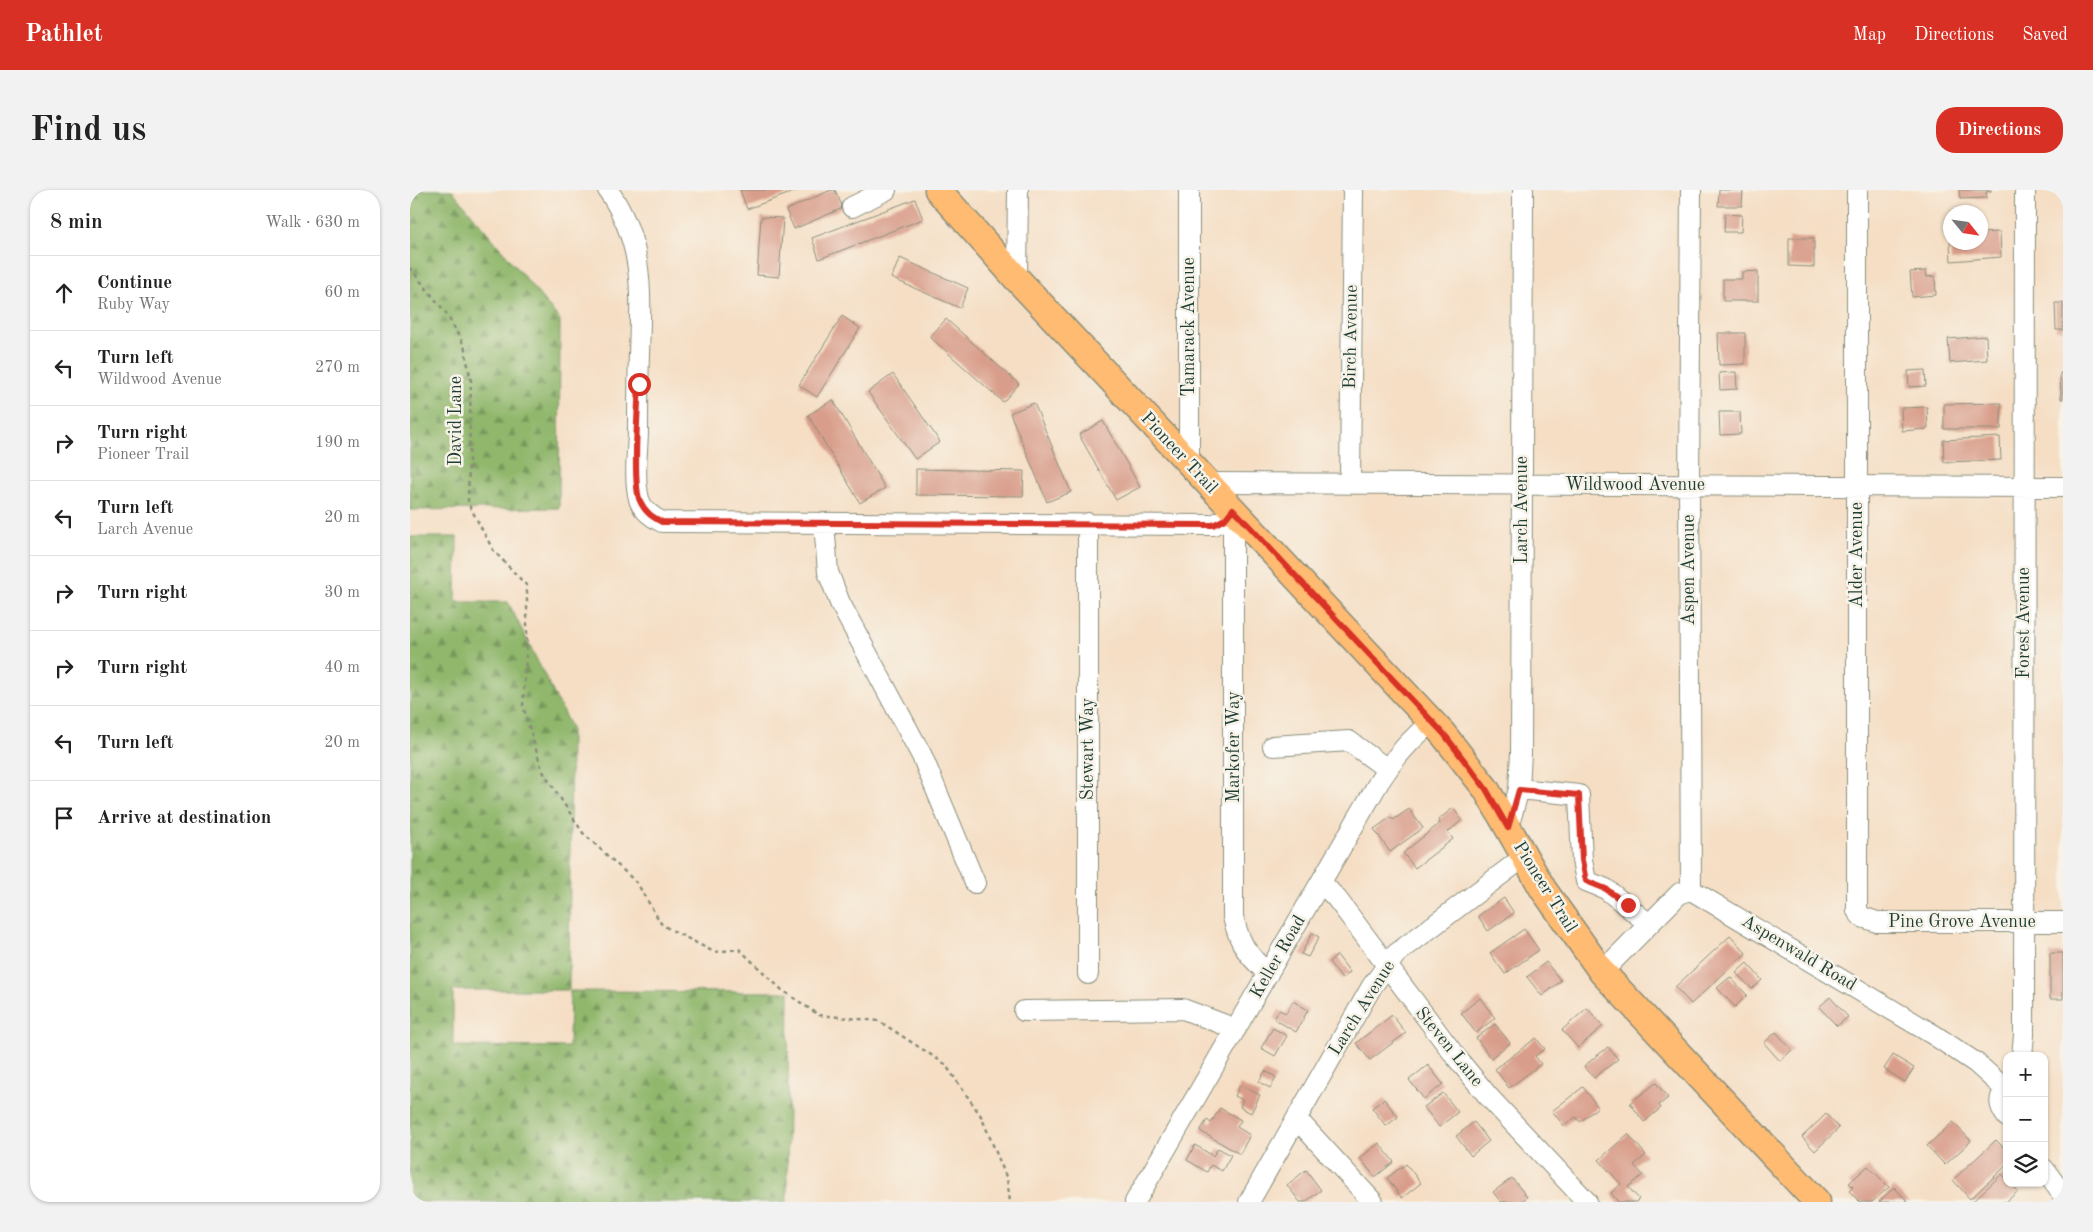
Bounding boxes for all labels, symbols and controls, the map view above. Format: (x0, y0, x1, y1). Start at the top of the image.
text: Pathlet (25, 23, 103, 47)
text: Map (1853, 26, 1886, 44)
text: Directions (1914, 26, 1994, 44)
text: Saved (2022, 26, 2068, 44)
button: Directions (1936, 107, 2063, 153)
text: Find us (30, 113, 146, 148)
north arrow (1943, 205, 1988, 250)
text: 8 min (50, 212, 103, 233)
text: Walk · 630 m (265, 215, 360, 231)
street label: Tamarack Avenue (1180, 257, 1198, 397)
text: Continue (97, 274, 172, 293)
icon: ahead (50, 279, 78, 307)
text: 60 m (324, 285, 360, 301)
street label: Birch Avenue (1341, 285, 1361, 389)
text: Ruby Way (97, 297, 170, 313)
text: Turn left (97, 349, 174, 368)
icon: left (50, 354, 78, 382)
text: 270 m (315, 360, 360, 376)
text: Wildwood Avenue (97, 372, 222, 388)
route start (628, 373, 651, 396)
street label: David Lane (447, 376, 465, 466)
street label: Pioneer Trail (1137, 409, 1221, 497)
text: Turn right (97, 424, 187, 443)
icon: right (50, 429, 78, 457)
text: 190 m (315, 435, 360, 451)
text: Pioneer Trail (97, 447, 189, 463)
street label: Larch Avenue (1513, 456, 1531, 564)
street label: Wildwood Avenue (1565, 476, 1705, 494)
text: Turn left (97, 499, 174, 518)
street label: Alder Avenue (1848, 502, 1866, 608)
icon: left (50, 504, 78, 532)
text: 20 m (324, 510, 360, 526)
street label: Aspen Avenue (1680, 514, 1698, 626)
text: Larch Avenue (97, 522, 193, 538)
street label: Forest Avenue (2015, 567, 2033, 679)
icon: right (50, 579, 78, 607)
text: Turn right (97, 584, 187, 603)
text: 30 m (324, 585, 360, 601)
icon: right (50, 654, 78, 682)
text: Turn right (97, 659, 187, 678)
text: 40 m (324, 660, 360, 676)
street label: Markofer Way (1225, 690, 1243, 803)
street label: Stewart Way (1079, 697, 1097, 800)
icon: left (50, 729, 78, 757)
text: Turn left (97, 734, 174, 753)
text: 20 m (324, 735, 360, 751)
icon: arrive (50, 804, 78, 832)
text: Arrive at destination (97, 809, 271, 828)
street label: Pioneer Trail (1510, 838, 1580, 936)
route end (1617, 894, 1640, 917)
street label: Keller Road (1247, 912, 1309, 1002)
street label: Aspenwald Road (1738, 912, 1860, 994)
street label: Pine Grove Avenue (1888, 913, 2036, 931)
street label: Larch Avenue (1326, 957, 1398, 1059)
street label: Steven Lane (1412, 1004, 1486, 1090)
map controls (2003, 1052, 2048, 1187)
button: + (2003, 1052, 2048, 1097)
button: − (2003, 1097, 2048, 1142)
button: layers (2003, 1142, 2048, 1187)

